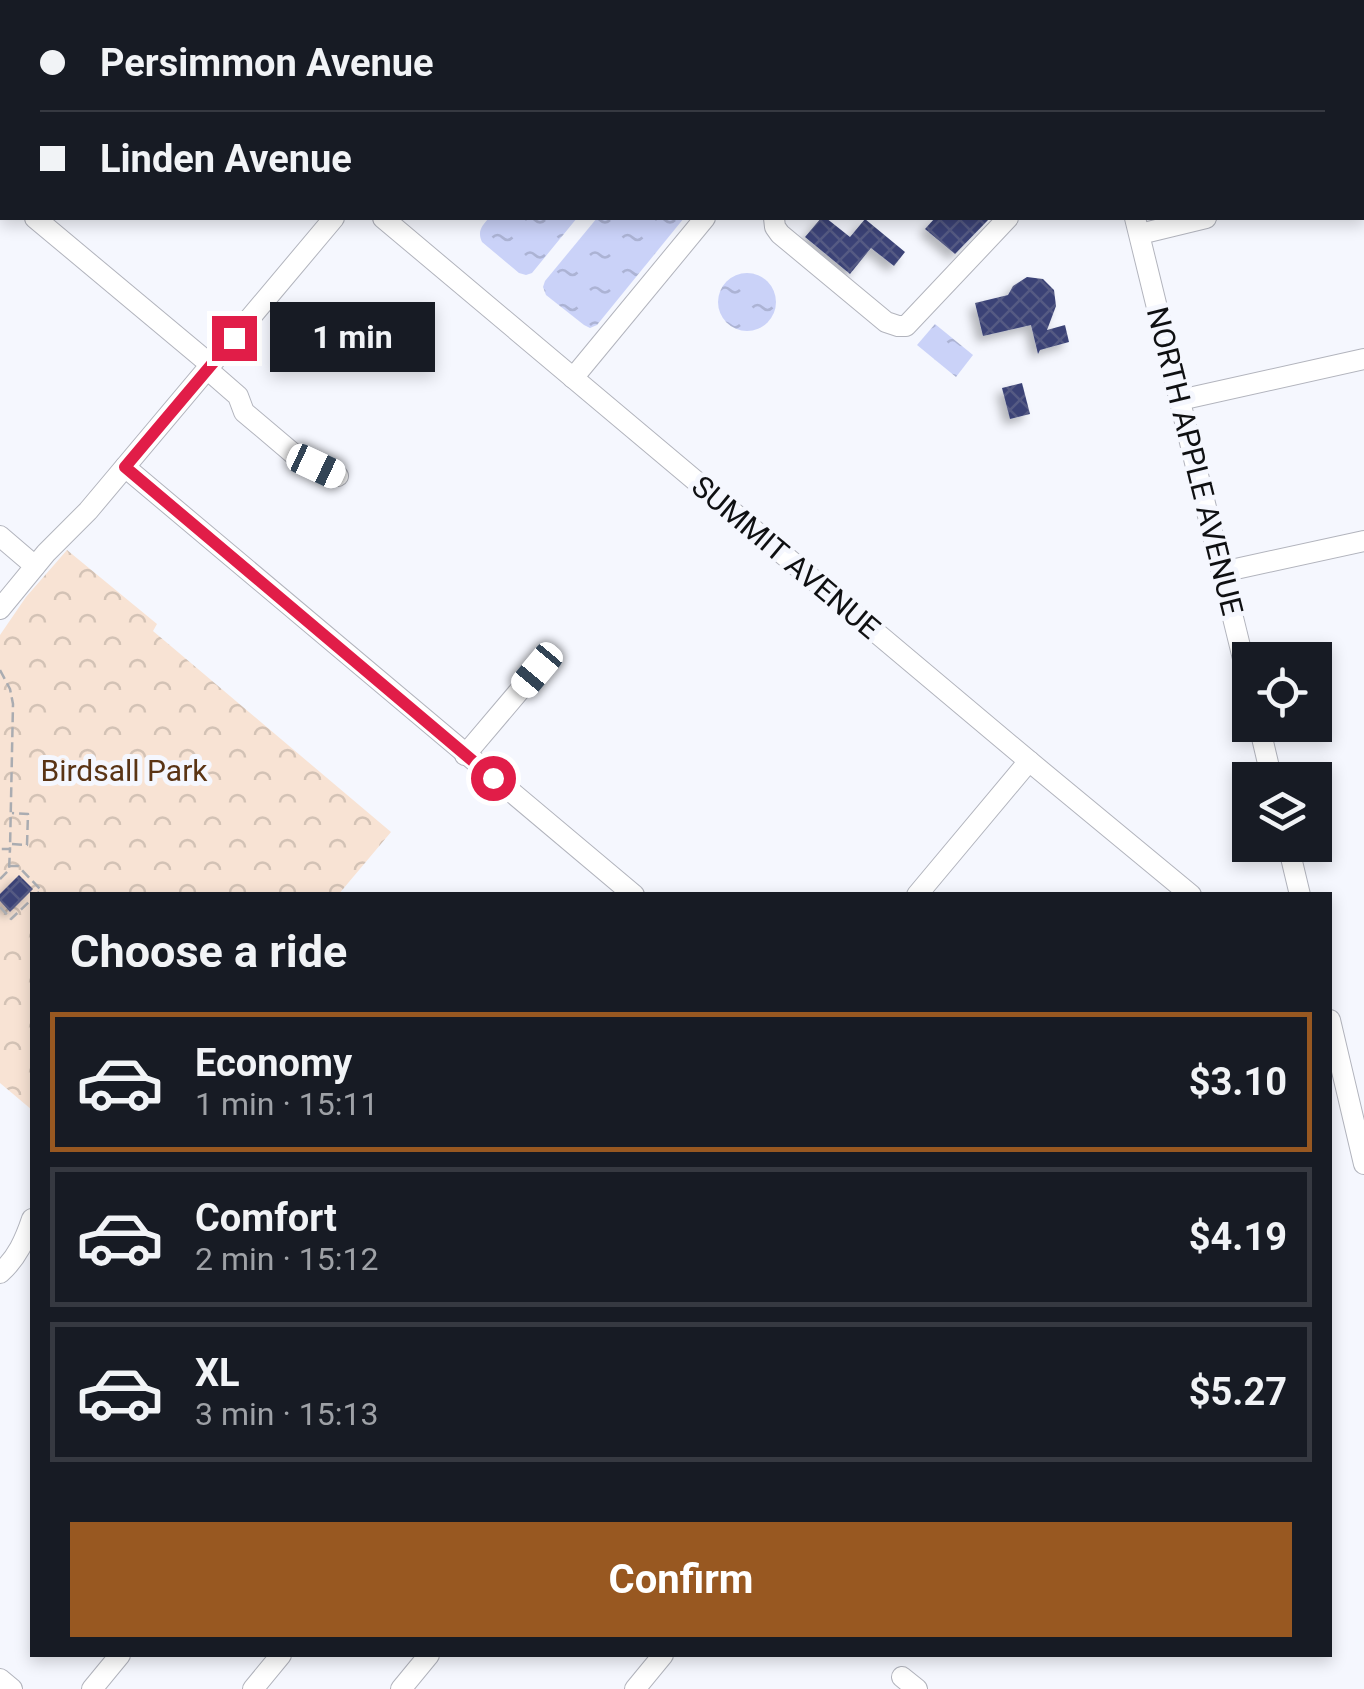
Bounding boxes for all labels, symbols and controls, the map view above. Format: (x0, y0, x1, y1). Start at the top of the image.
text: Persimmon Avenue (100, 41, 434, 85)
text: Linden Avenue (100, 137, 352, 181)
callout: 1 min (269, 303, 434, 373)
street label: NORTH APPLE AVENUE (1140, 303, 1250, 619)
route end (212, 316, 257, 361)
text: 1 min (312, 318, 393, 356)
car (282, 440, 350, 492)
street label: SUMMIT AVENUE (685, 468, 887, 646)
car (506, 637, 568, 703)
map controls (1232, 642, 1332, 862)
button: locate (1232, 642, 1332, 742)
park label: Birdsall Park (40, 753, 208, 788)
route start (471, 756, 516, 801)
button: layers (1232, 762, 1332, 862)
text: Choose a ride (70, 925, 347, 978)
icon: car (75, 1037, 165, 1127)
text: Economy (195, 1041, 352, 1085)
text: $3.10 (1189, 1060, 1287, 1104)
text: 1 min · 15:11 (195, 1085, 378, 1123)
icon: car (75, 1192, 165, 1282)
text: Comfort (195, 1196, 337, 1240)
text: $4.19 (1189, 1215, 1287, 1259)
text: 2 min · 15:12 (195, 1240, 378, 1278)
icon: car (75, 1347, 165, 1437)
text: XL (195, 1351, 240, 1395)
text: $5.27 (1189, 1370, 1287, 1414)
text: 3 min · 15:13 (195, 1395, 378, 1433)
button: Confirm (70, 1522, 1292, 1637)

